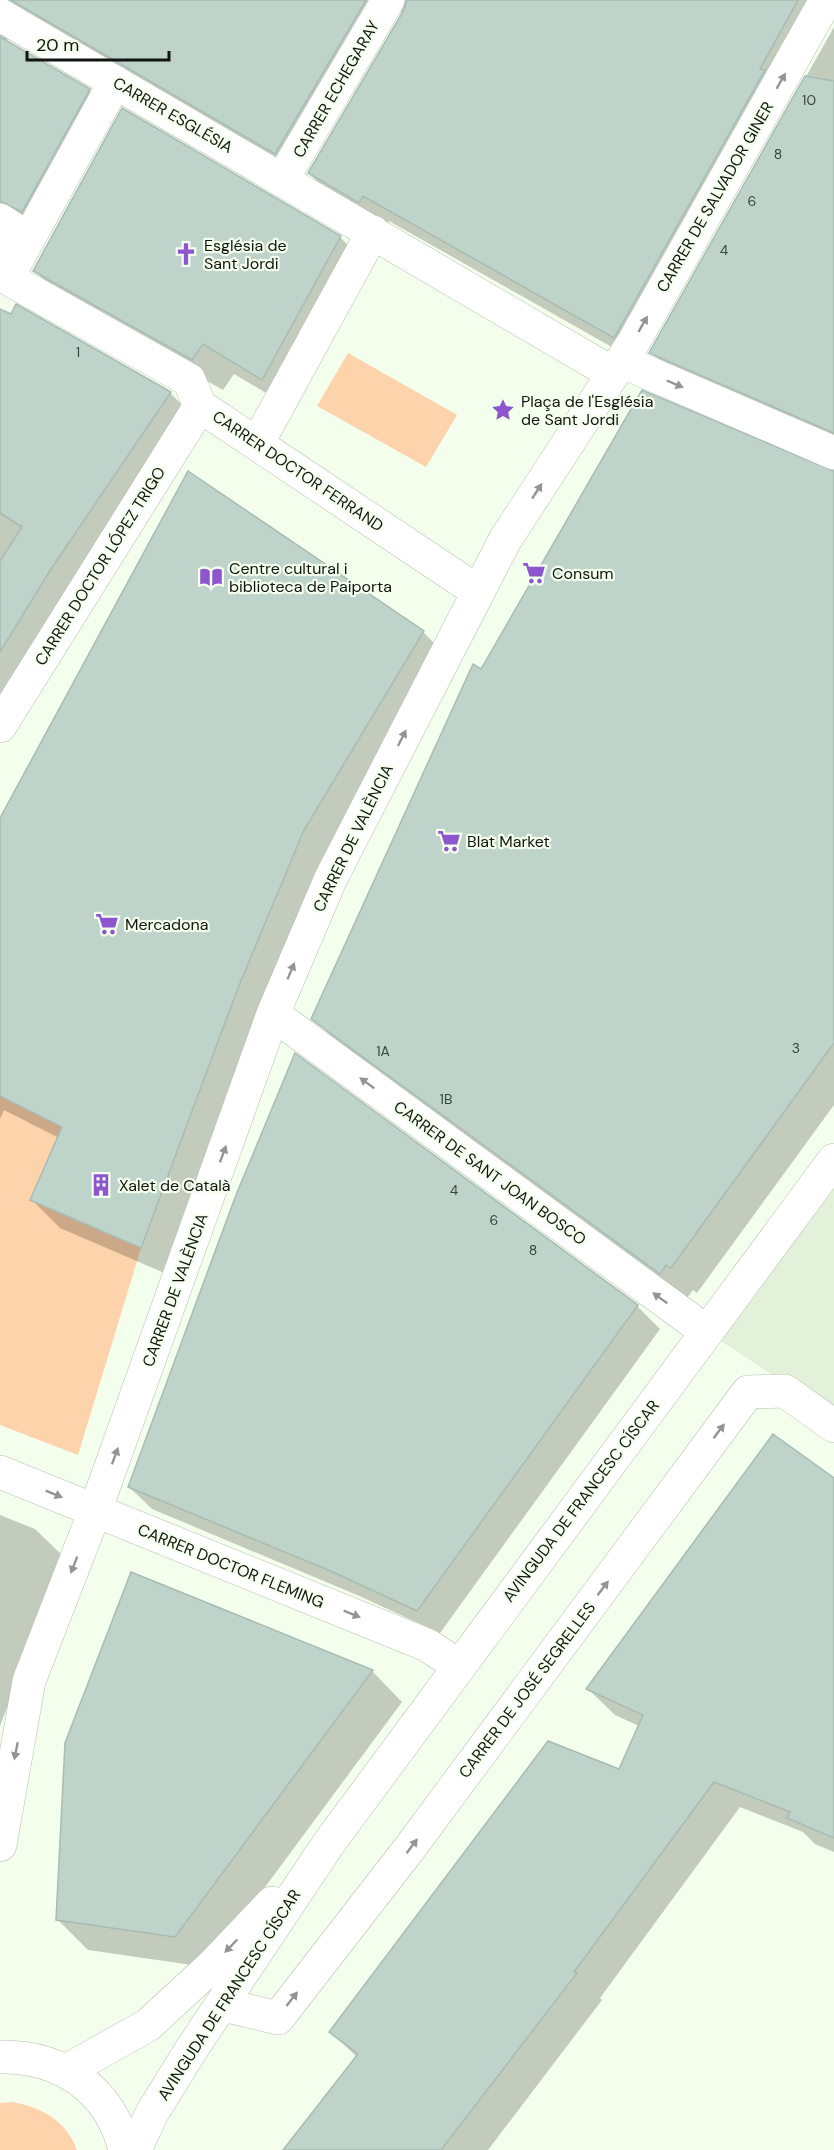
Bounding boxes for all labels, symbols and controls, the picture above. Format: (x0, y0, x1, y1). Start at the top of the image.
street label: CARRER ECHEGARAY (288, 17, 384, 161)
scale bar (27, 24, 170, 62)
text: 20 m (36, 33, 79, 57)
street label: CARRER ESGLÉSIA (109, 72, 237, 158)
one-way arrow (776, 72, 786, 89)
house number: 10 (802, 91, 816, 109)
street label: CARRER DE SALVADOR GINER (652, 98, 778, 296)
house number: 8 (774, 145, 782, 163)
house number: 6 (748, 192, 756, 210)
place label: Església de Sant Jordi (204, 235, 287, 274)
church icon: Església de Sant Jordi (173, 241, 199, 267)
house number: 4 (720, 241, 729, 259)
one-way arrow (638, 315, 648, 332)
house number: 1 (76, 343, 80, 361)
one-way arrow (666, 379, 684, 389)
place label: Plaça de l'Església de Sant Jordi (521, 391, 653, 430)
place icon: Plaça de l'Església de Sant Jordi (490, 397, 516, 423)
street label: CARRER DOCTOR FERRAND (208, 406, 388, 536)
street label: CARRER DOCTOR LÓPEZ TRIGO (30, 463, 170, 669)
one-way arrow (531, 483, 542, 499)
place label: Centre cultural i biblioteca de Paiporta (229, 558, 392, 597)
supermarket icon: Consum (521, 560, 547, 586)
place label: Consum (552, 563, 614, 584)
library icon: Centre cultural i biblioteca de Paiporta (198, 564, 224, 590)
one-way arrow (397, 729, 407, 747)
street label: CARRER DE VALÈNCIA (308, 760, 398, 915)
supermarket icon: Blat Market (436, 828, 462, 854)
place label: Blat Market (467, 831, 550, 852)
supermarket icon: Mercadona (94, 911, 120, 937)
place label: Mercadona (125, 914, 208, 935)
one-way arrow (287, 962, 297, 980)
house number: 3 (792, 1039, 800, 1057)
house number: 1A (376, 1042, 390, 1060)
one-way arrow (360, 1077, 376, 1089)
house number: 1B (440, 1090, 452, 1108)
street label: CARRER DE SANT JOAN BOSCO (390, 1096, 590, 1250)
one-way arrow (219, 1144, 229, 1162)
building icon: Xalet de Català (88, 1172, 114, 1198)
place label: Xalet de Català (119, 1175, 231, 1196)
house number: 4 (450, 1181, 459, 1199)
street label: CARRER DE VALÈNCIA (137, 1210, 213, 1370)
house number: 6 (490, 1211, 498, 1229)
house number: 8 (529, 1241, 537, 1259)
one-way arrow (652, 1292, 668, 1304)
street label: AVINGUDA DE FRANCESC CÍSCAR (498, 1396, 664, 1606)
one-way arrow (713, 1423, 725, 1439)
one-way arrow (110, 1446, 120, 1464)
one-way arrow (45, 1490, 63, 1499)
street label: CARRER DOCTOR FLEMING (135, 1519, 327, 1613)
one-way arrow (68, 1556, 78, 1574)
one-way arrow (597, 1580, 609, 1596)
street label: CARRER DE JOSÉ SEGRELLES (454, 1598, 600, 1782)
one-way arrow (343, 1610, 361, 1620)
one-way arrow (11, 1741, 20, 1760)
one-way arrow (405, 1838, 417, 1853)
street label: AVINGUDA DE FRANCESC CÍSCAR (153, 1885, 305, 2105)
one-way arrow (224, 1938, 238, 1953)
one-way arrow (285, 1992, 297, 2007)

